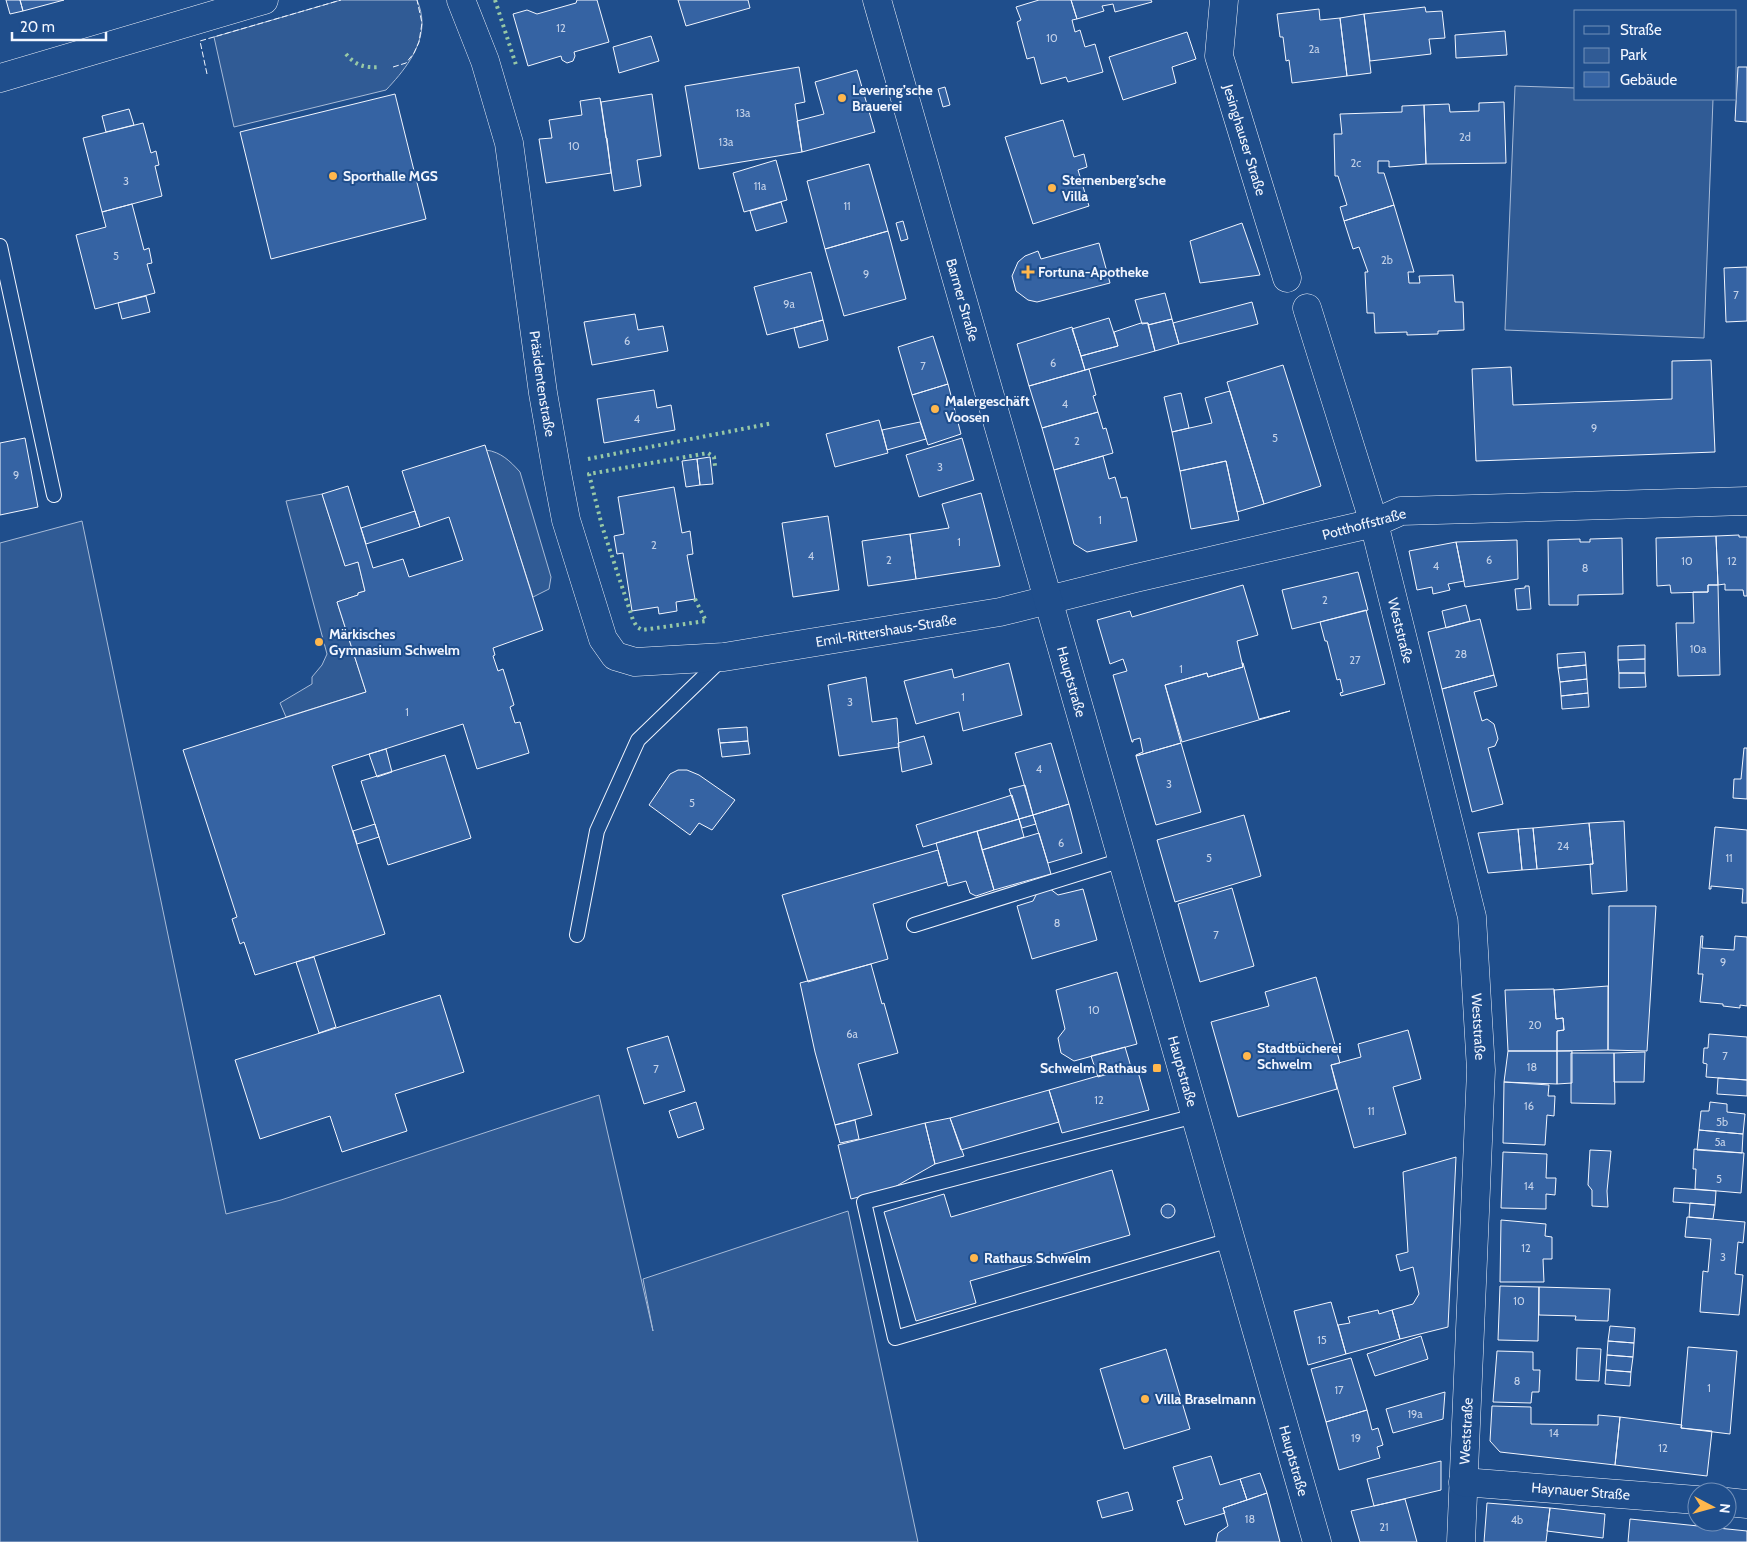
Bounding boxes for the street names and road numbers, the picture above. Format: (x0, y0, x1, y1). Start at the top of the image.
street label: Jesinghauser Straße (1219, 81, 1270, 198)
street label: Barmer Straße (942, 256, 983, 344)
street label: Präsidentenstraße (526, 330, 559, 438)
street label: Potthoffstraße (1320, 504, 1408, 544)
street label: Weststraße (1384, 596, 1418, 665)
street label: Emil-Rittershaus-Straße (814, 610, 958, 651)
street label: Hauptstraße (1053, 644, 1090, 719)
street label: Weststraße (1467, 993, 1489, 1061)
street label: Hauptstraße (1164, 1034, 1201, 1109)
street label: Weststraße (1455, 1397, 1477, 1465)
street label: Hauptstraße (1275, 1423, 1312, 1498)
street label: Haynauer Straße (1531, 1478, 1631, 1504)

